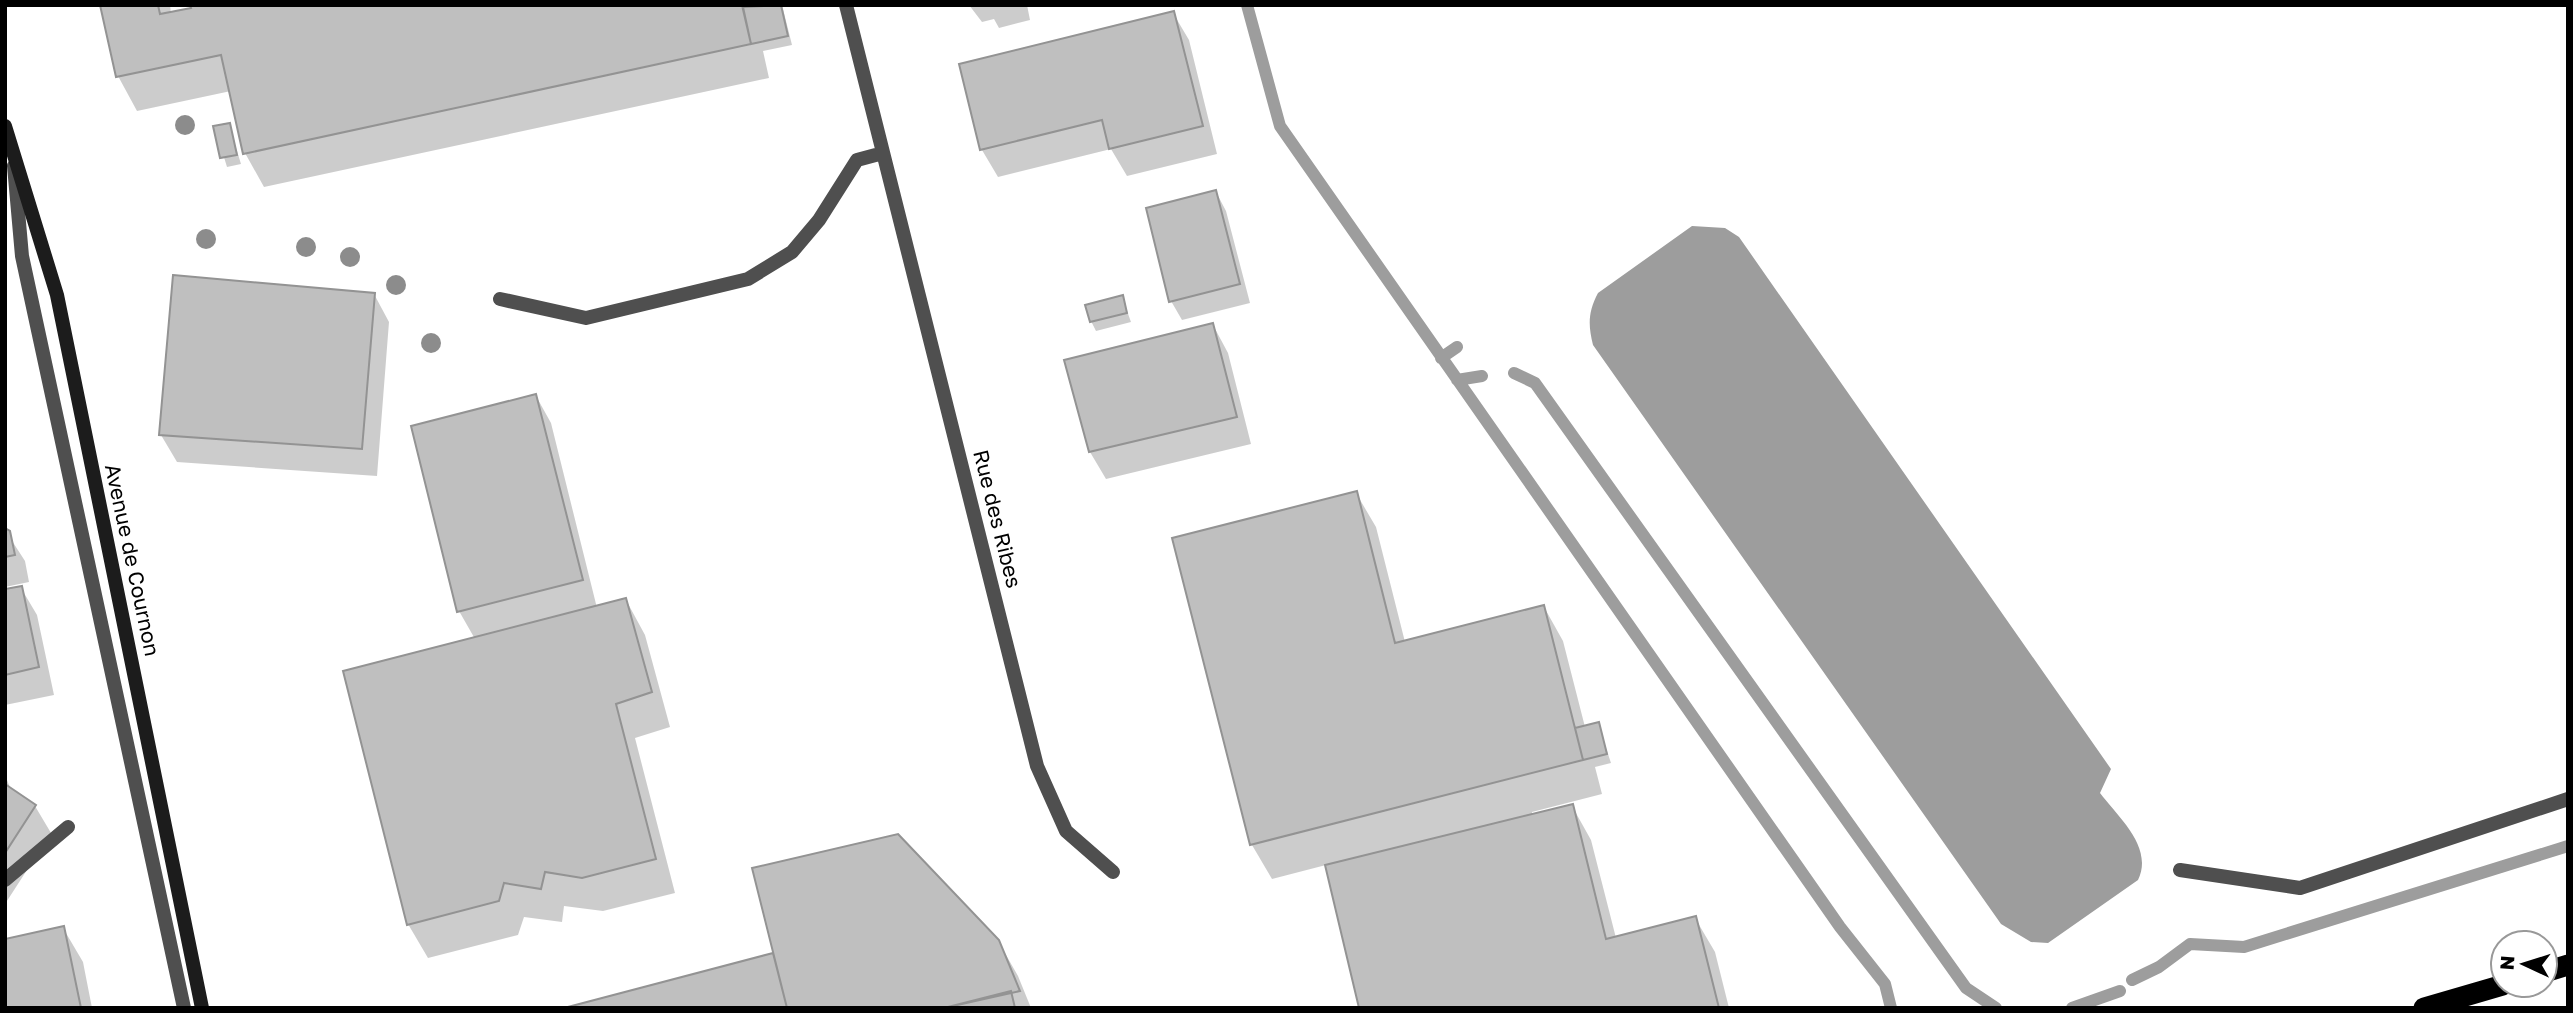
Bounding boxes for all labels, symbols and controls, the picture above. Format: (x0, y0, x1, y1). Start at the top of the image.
street label: Rue des Ribes (968, 447, 1028, 591)
street label: Avenue de Cournon (100, 461, 166, 658)
north arrow (2489, 929, 2559, 999)
text: N (2495, 955, 2519, 971)

